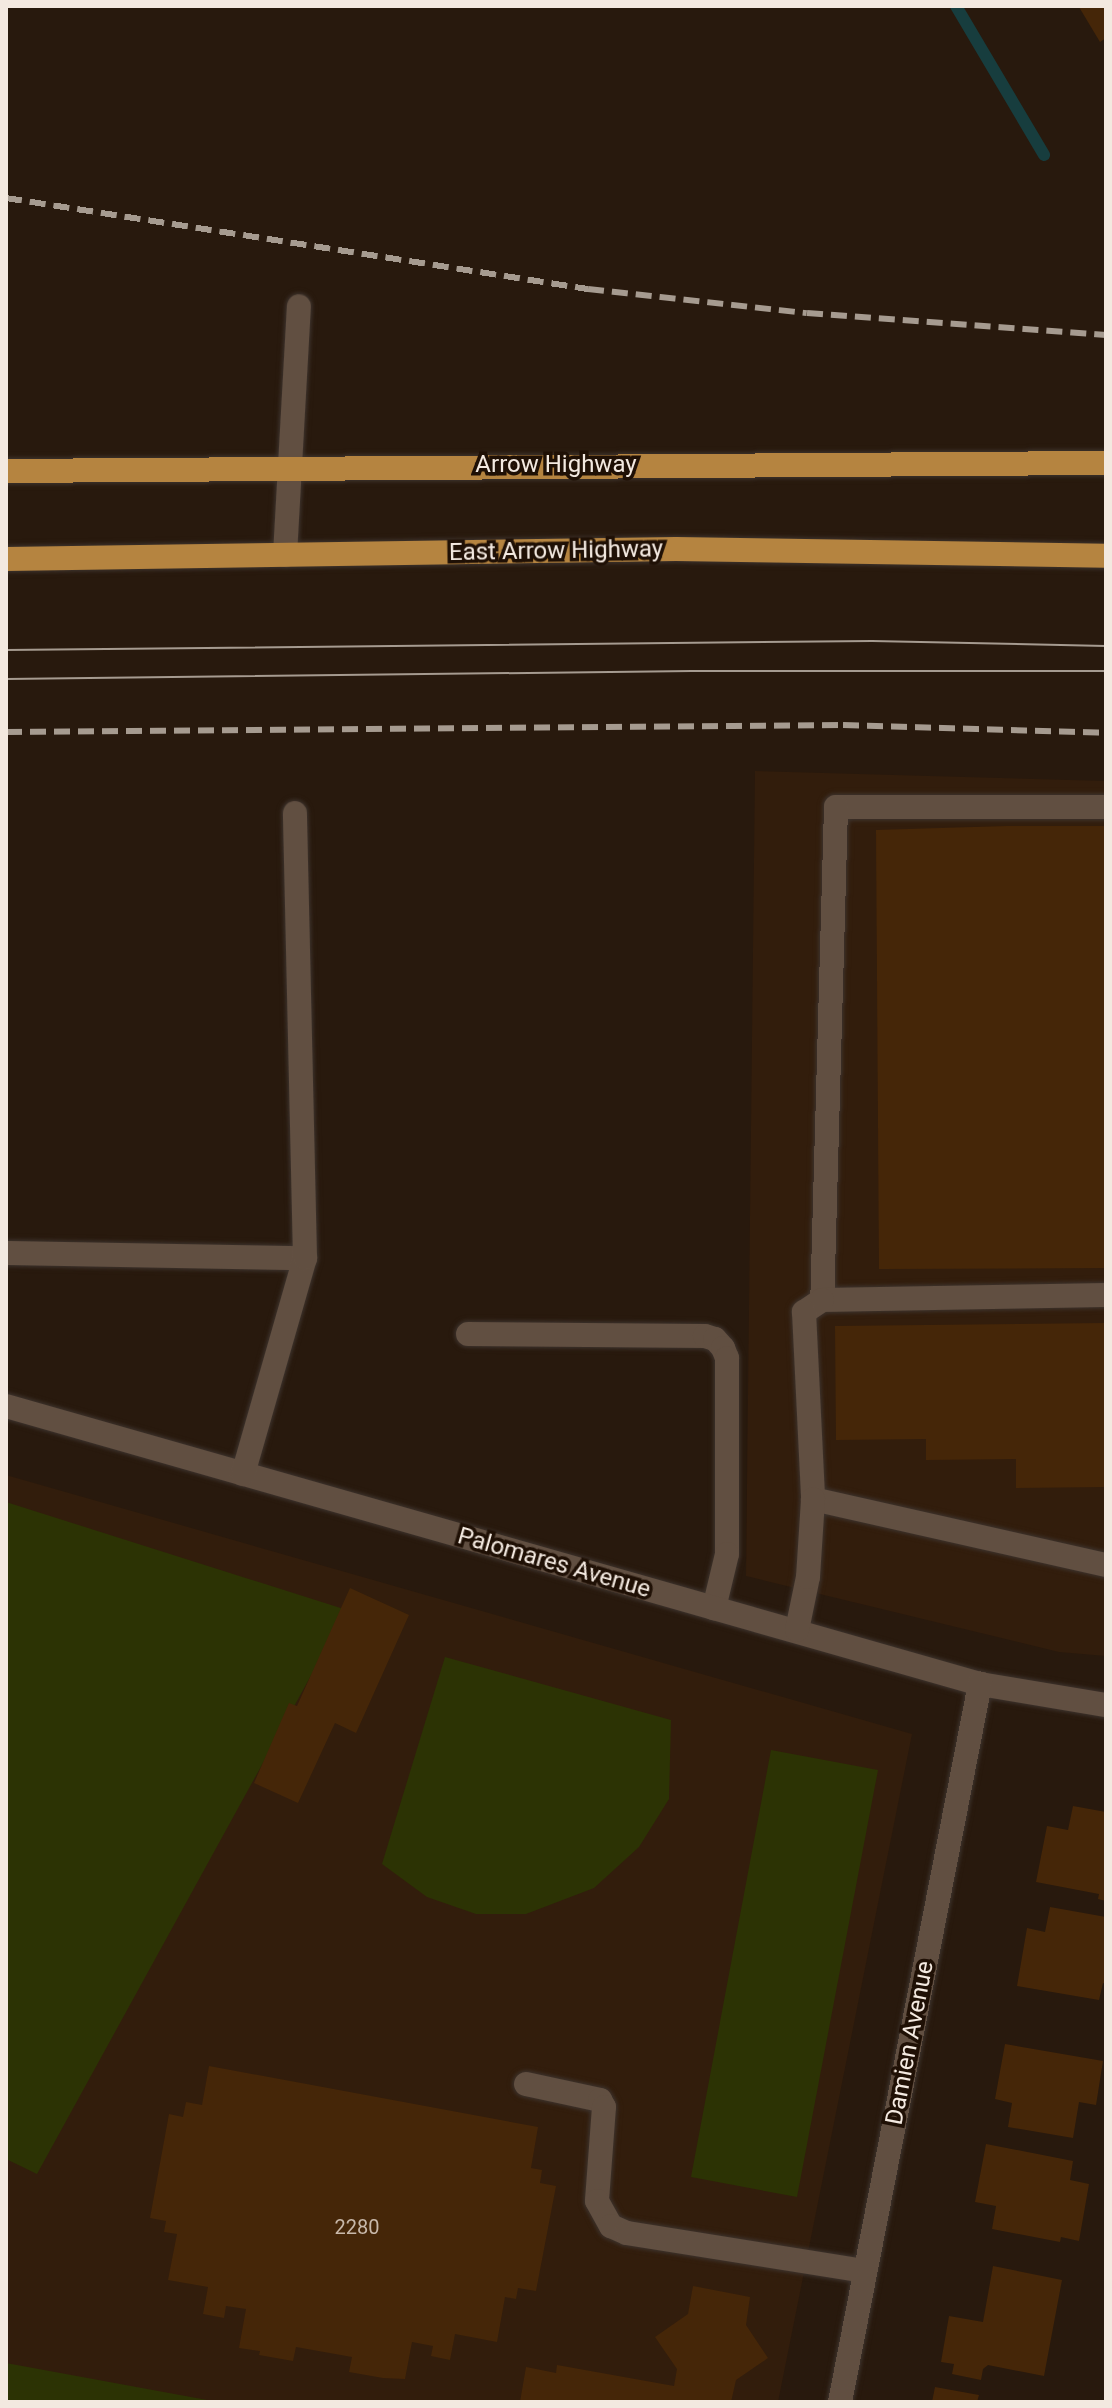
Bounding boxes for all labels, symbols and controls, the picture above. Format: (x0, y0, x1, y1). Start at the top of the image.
street label: Arrow Highway (475, 451, 637, 479)
street label: East Arrow Highway (449, 535, 663, 567)
street label: Palomares Avenue (454, 1522, 654, 1604)
street label: Damien Avenue (880, 1959, 940, 2127)
house number: 2280 (335, 2215, 379, 2239)

